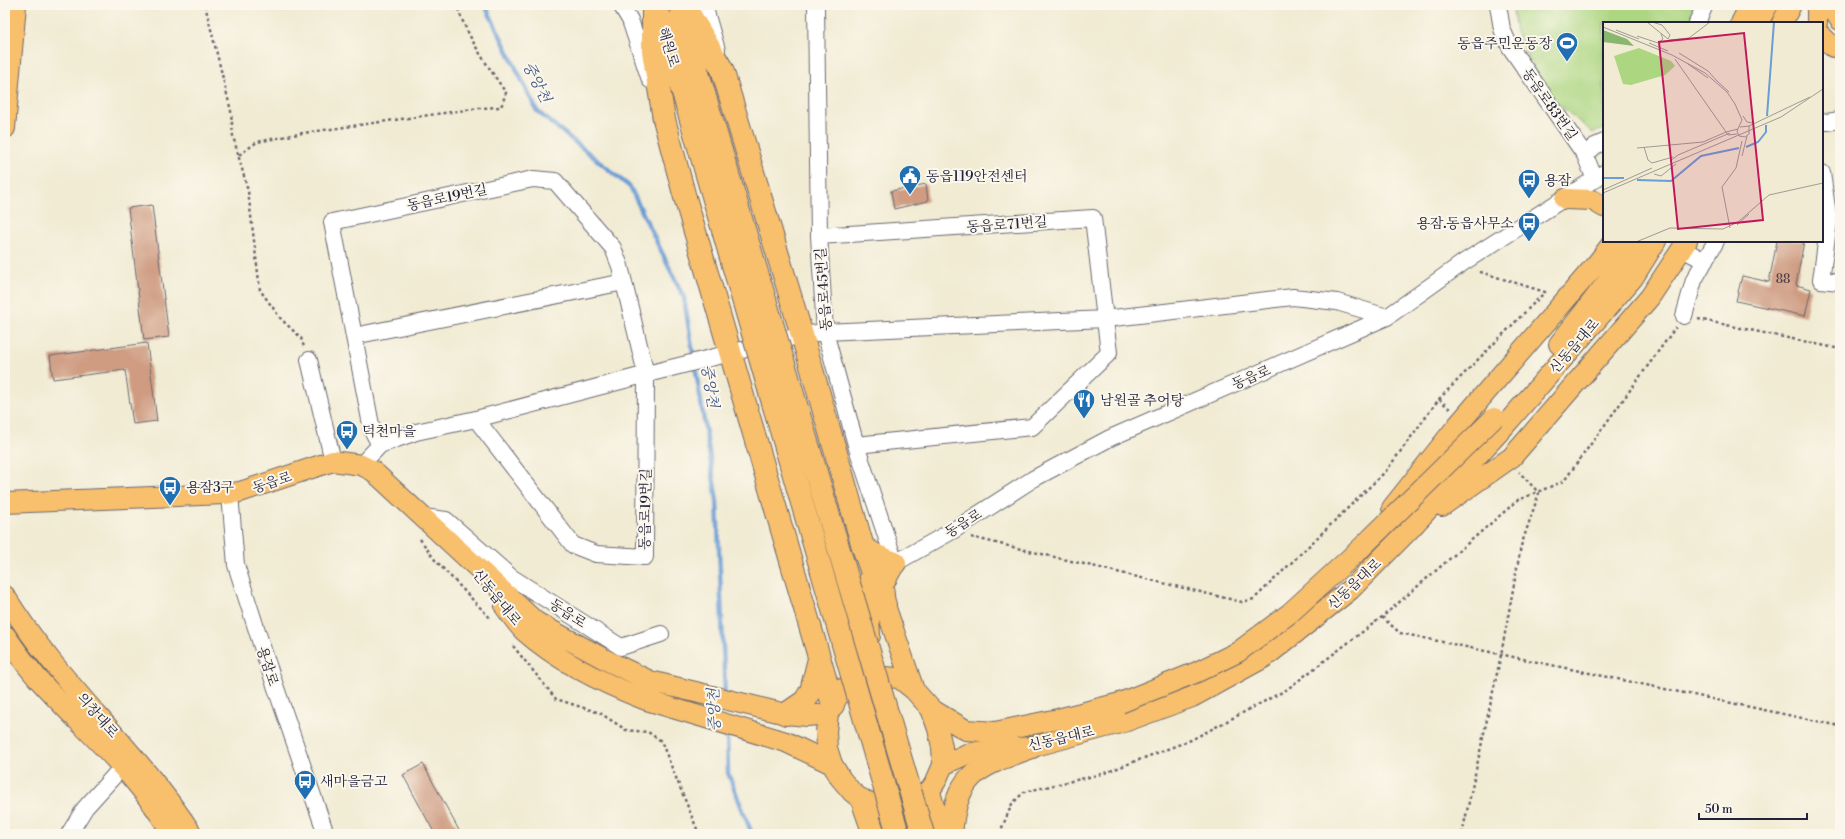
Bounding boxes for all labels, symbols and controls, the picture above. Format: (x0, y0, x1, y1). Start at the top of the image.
inset map (1603, 22, 1823, 242)
street label: 해원로 (654, 25, 683, 70)
sports icon: 동읍주민운동장 (1554, 30, 1580, 63)
place label: 동읍주민운동장 (1457, 35, 1552, 53)
water label: 중앙천 (518, 59, 556, 107)
street label: 동읍로83번길 (1518, 65, 1581, 144)
public building icon: 동읍119안전센터 (897, 163, 923, 196)
bus stop icon: 용잠 (1516, 167, 1542, 200)
place label: 동읍119안전센터 (926, 168, 1028, 186)
place label: 용잠 (1544, 172, 1572, 190)
street label: 동읍로19번길 (405, 181, 489, 215)
bus stop icon: 용잠.동읍사무소 (1516, 210, 1542, 243)
street label: 동읍로71번길 (966, 213, 1048, 237)
place label: 용잠.동읍사무소 (1416, 215, 1514, 233)
street label: 동읍로45번길 (812, 247, 836, 331)
house number: 88 (1776, 272, 1790, 287)
street label: 신동읍대로 (1546, 315, 1604, 378)
street label: 동읍로 (1229, 362, 1274, 394)
water label: 중앙천 (697, 363, 723, 411)
restaurant icon: 남원골 추어탕 (1071, 387, 1097, 420)
place label: 남원골 추어탕 (1100, 392, 1185, 410)
bus stop icon: 덕천마을 (334, 418, 360, 451)
place label: 덕천마을 (362, 423, 417, 441)
street label: 동읍로 (250, 468, 295, 498)
street label: 동읍로19번길 (636, 468, 656, 550)
bus stop icon: 용잠3구 (157, 474, 183, 507)
place label: 용잠3구 (186, 479, 235, 497)
street label: 동읍로 (942, 505, 986, 542)
street label: 신동읍대로 (1324, 555, 1386, 614)
street label: 신동읍대로 (468, 566, 525, 630)
street label: 동읍로 (546, 595, 590, 633)
street label: 용잠로 (252, 644, 282, 689)
water label: 중앙천 (704, 686, 725, 732)
street label: 의창대로 (73, 689, 122, 742)
street label: 신동읍대로 (1026, 722, 1097, 755)
bus stop icon: 새마을금고 (292, 768, 318, 801)
place label: 새마을금고 (320, 773, 388, 791)
scale bar (1699, 795, 1807, 821)
text: 50 m (1705, 802, 1733, 817)

